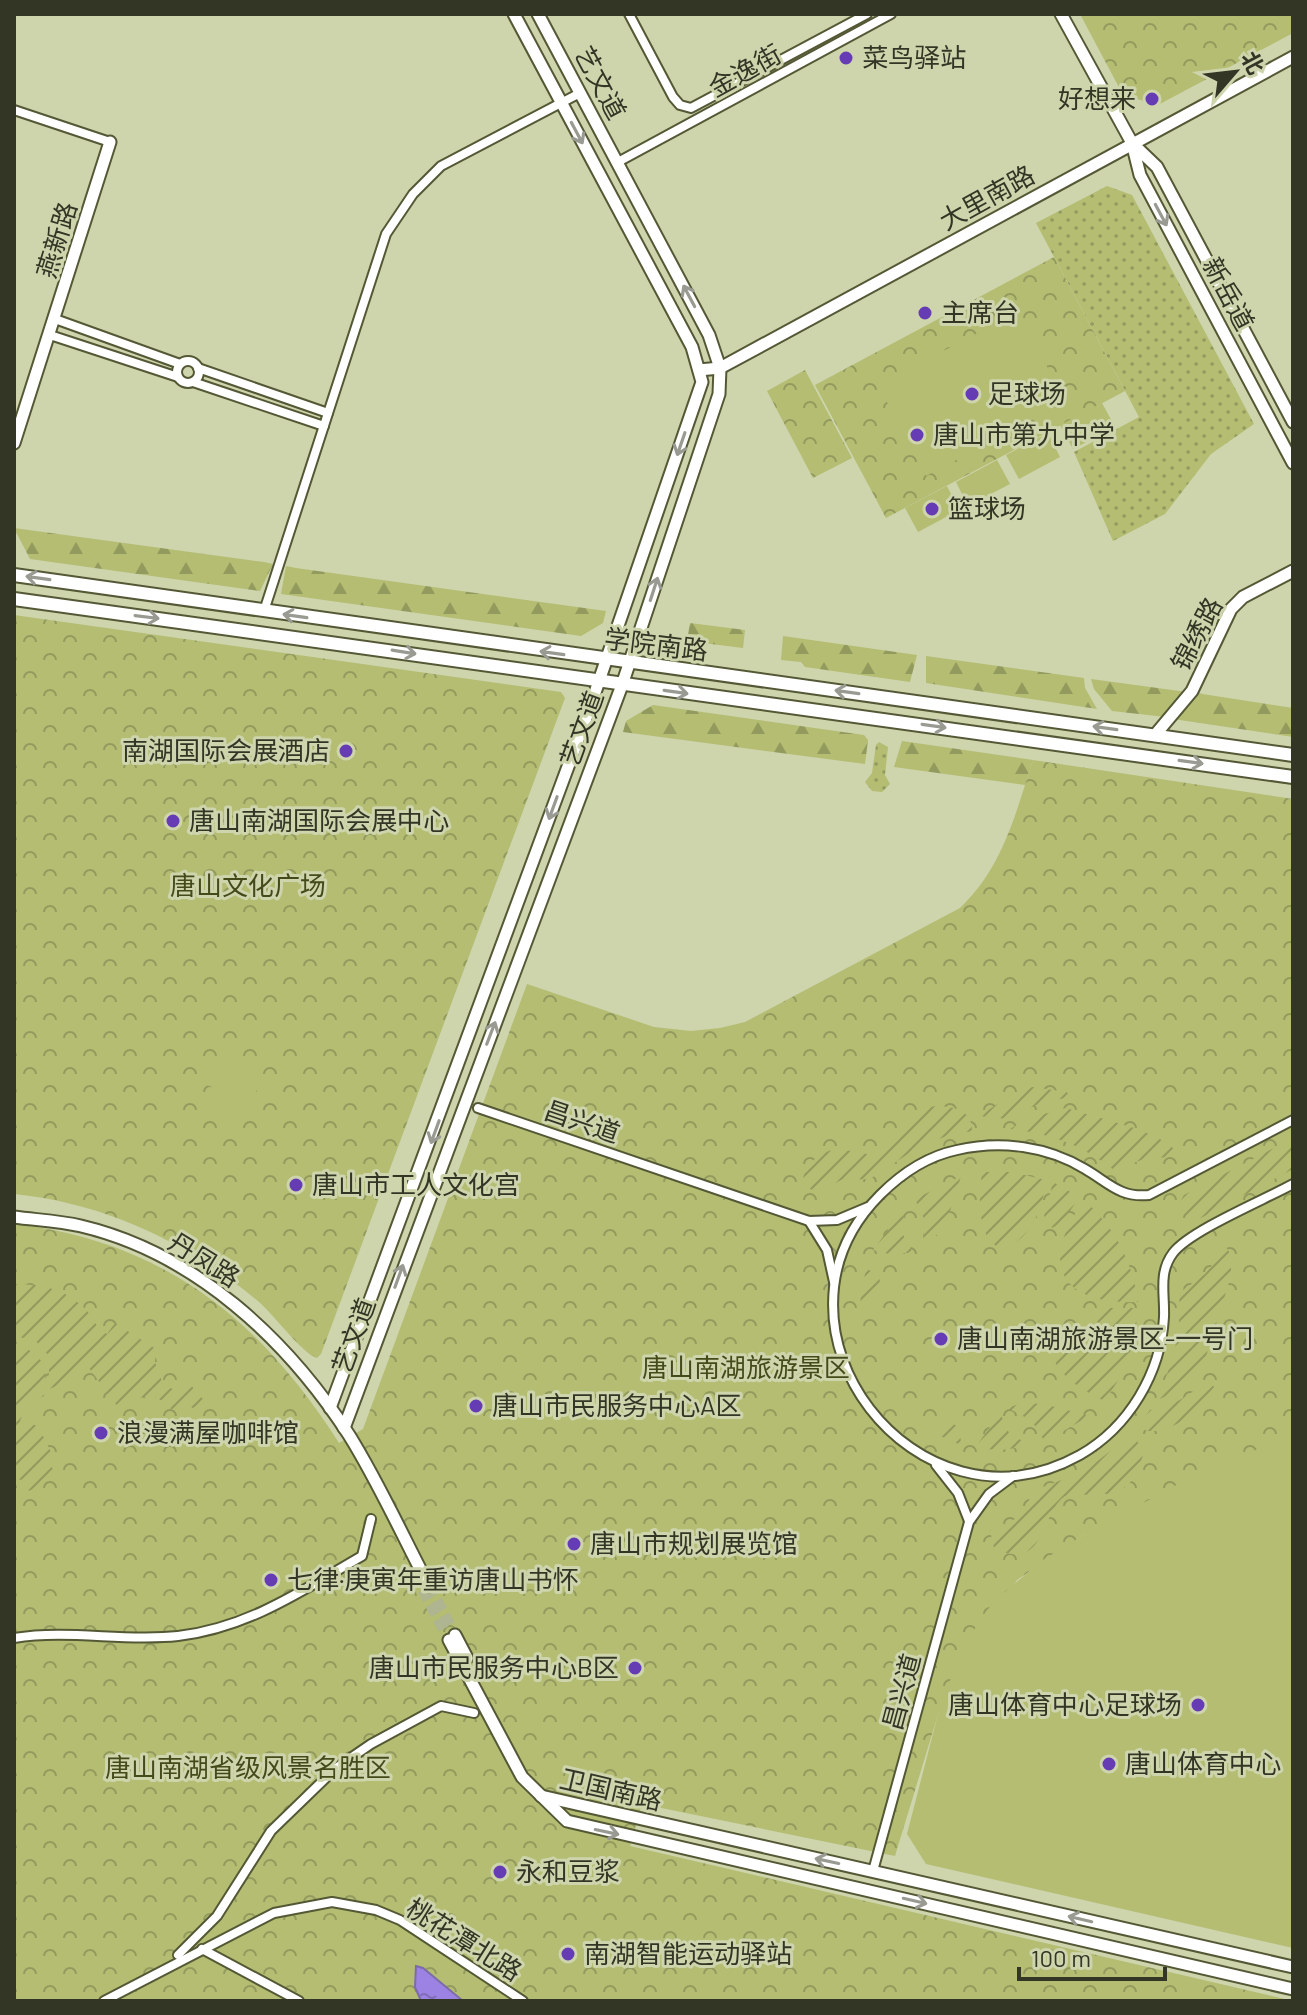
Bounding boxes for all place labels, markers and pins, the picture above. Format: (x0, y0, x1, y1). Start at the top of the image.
place label: 菜鸟驿站 (862, 41, 966, 72)
marker: 菜鸟驿站 (837, 49, 855, 67)
place label: 好想来 (1058, 82, 1136, 113)
marker: 好想来 (1143, 90, 1161, 108)
place label: 主席台 (941, 296, 1019, 327)
marker: 主席台 (916, 304, 934, 322)
place label: 足球场 (988, 377, 1066, 408)
marker: 足球场 (963, 385, 981, 403)
place label: 唐山市第九中学 (933, 418, 1115, 449)
marker: 唐山市第九中学 (908, 426, 926, 444)
place label: 篮球场 (948, 492, 1026, 523)
marker: 篮球场 (923, 500, 941, 518)
place label: 南湖国际会展酒店 (122, 734, 330, 765)
marker: 南湖国际会展酒店 (337, 742, 355, 760)
place label: 唐山南湖国际会展中心 (189, 804, 449, 835)
marker: 唐山南湖国际会展中心 (164, 812, 182, 830)
place label: 唐山市工人文化宫 (312, 1168, 520, 1199)
marker: 唐山市工人文化宫 (287, 1176, 305, 1194)
place label: 唐山南湖旅游景区-一号门 (957, 1322, 1253, 1353)
marker: 唐山南湖旅游景区-一号门 (932, 1330, 950, 1348)
place label: 唐山市民服务中心A区 (492, 1389, 742, 1420)
marker: 唐山市民服务中心A区 (467, 1397, 485, 1415)
place label: 浪漫满屋咖啡馆 (117, 1416, 299, 1447)
marker: 浪漫满屋咖啡馆 (92, 1424, 110, 1442)
place label: 唐山市规划展览馆 (590, 1527, 798, 1558)
marker: 唐山市规划展览馆 (565, 1535, 583, 1553)
place label: 七律·庚寅年重访唐山书怀 (287, 1563, 578, 1594)
marker: 七律·庚寅年重访唐山书怀 (262, 1571, 280, 1589)
place label: 唐山市民服务中心B区 (369, 1651, 619, 1682)
marker: 唐山市民服务中心B区 (626, 1659, 644, 1677)
place label: 唐山体育中心足球场 (948, 1688, 1182, 1719)
marker: 唐山体育中心足球场 (1189, 1696, 1207, 1714)
place label: 唐山体育中心 (1125, 1747, 1281, 1778)
marker: 唐山体育中心 (1100, 1755, 1118, 1773)
place label: 永和豆浆 (516, 1855, 620, 1886)
marker: 永和豆浆 (491, 1863, 509, 1881)
place label: 南湖智能运动驿站 (584, 1937, 792, 1968)
marker: 南湖智能运动驿站 (559, 1945, 577, 1963)

